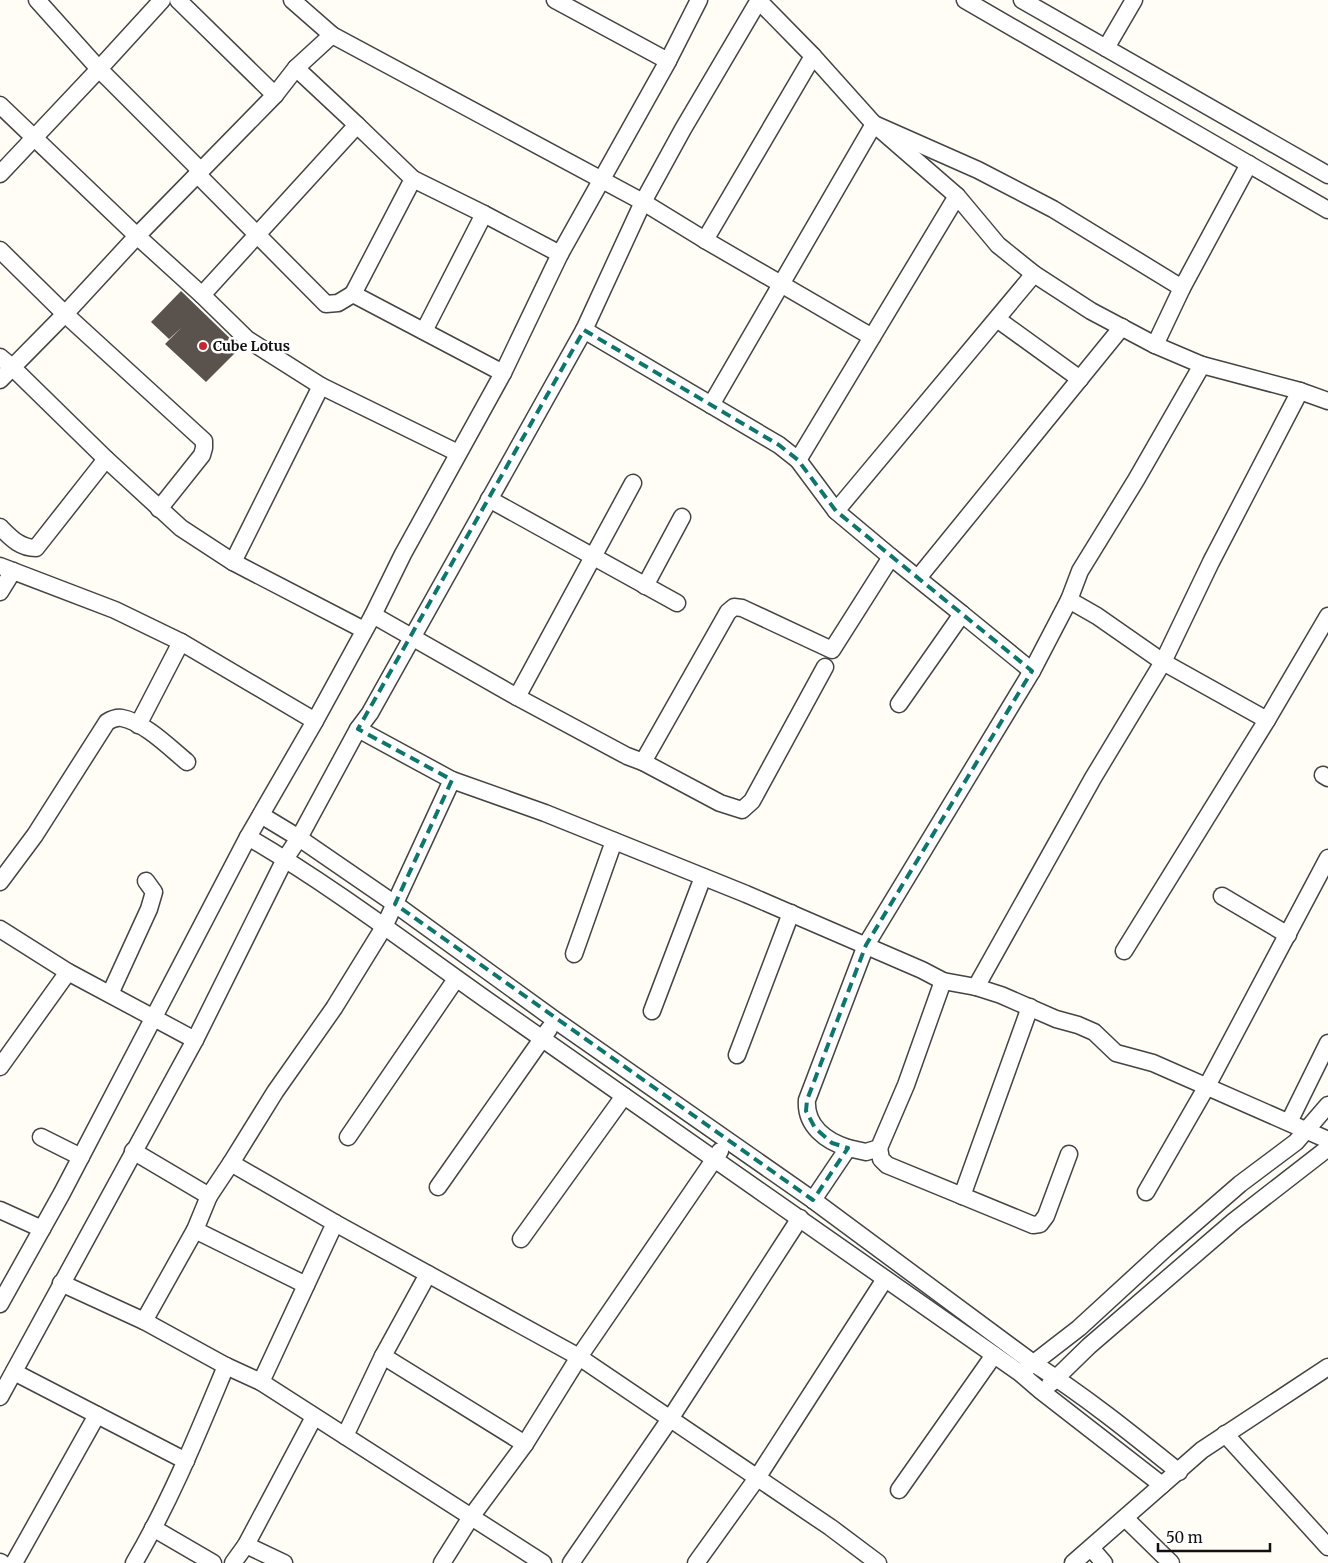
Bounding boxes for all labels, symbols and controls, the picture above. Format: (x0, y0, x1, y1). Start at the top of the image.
place label: Cube Lotus (213, 337, 290, 355)
marker: Cube Lotus (197, 340, 209, 352)
scale bar (1158, 1520, 1270, 1552)
text: 50 m (1166, 1528, 1203, 1547)

